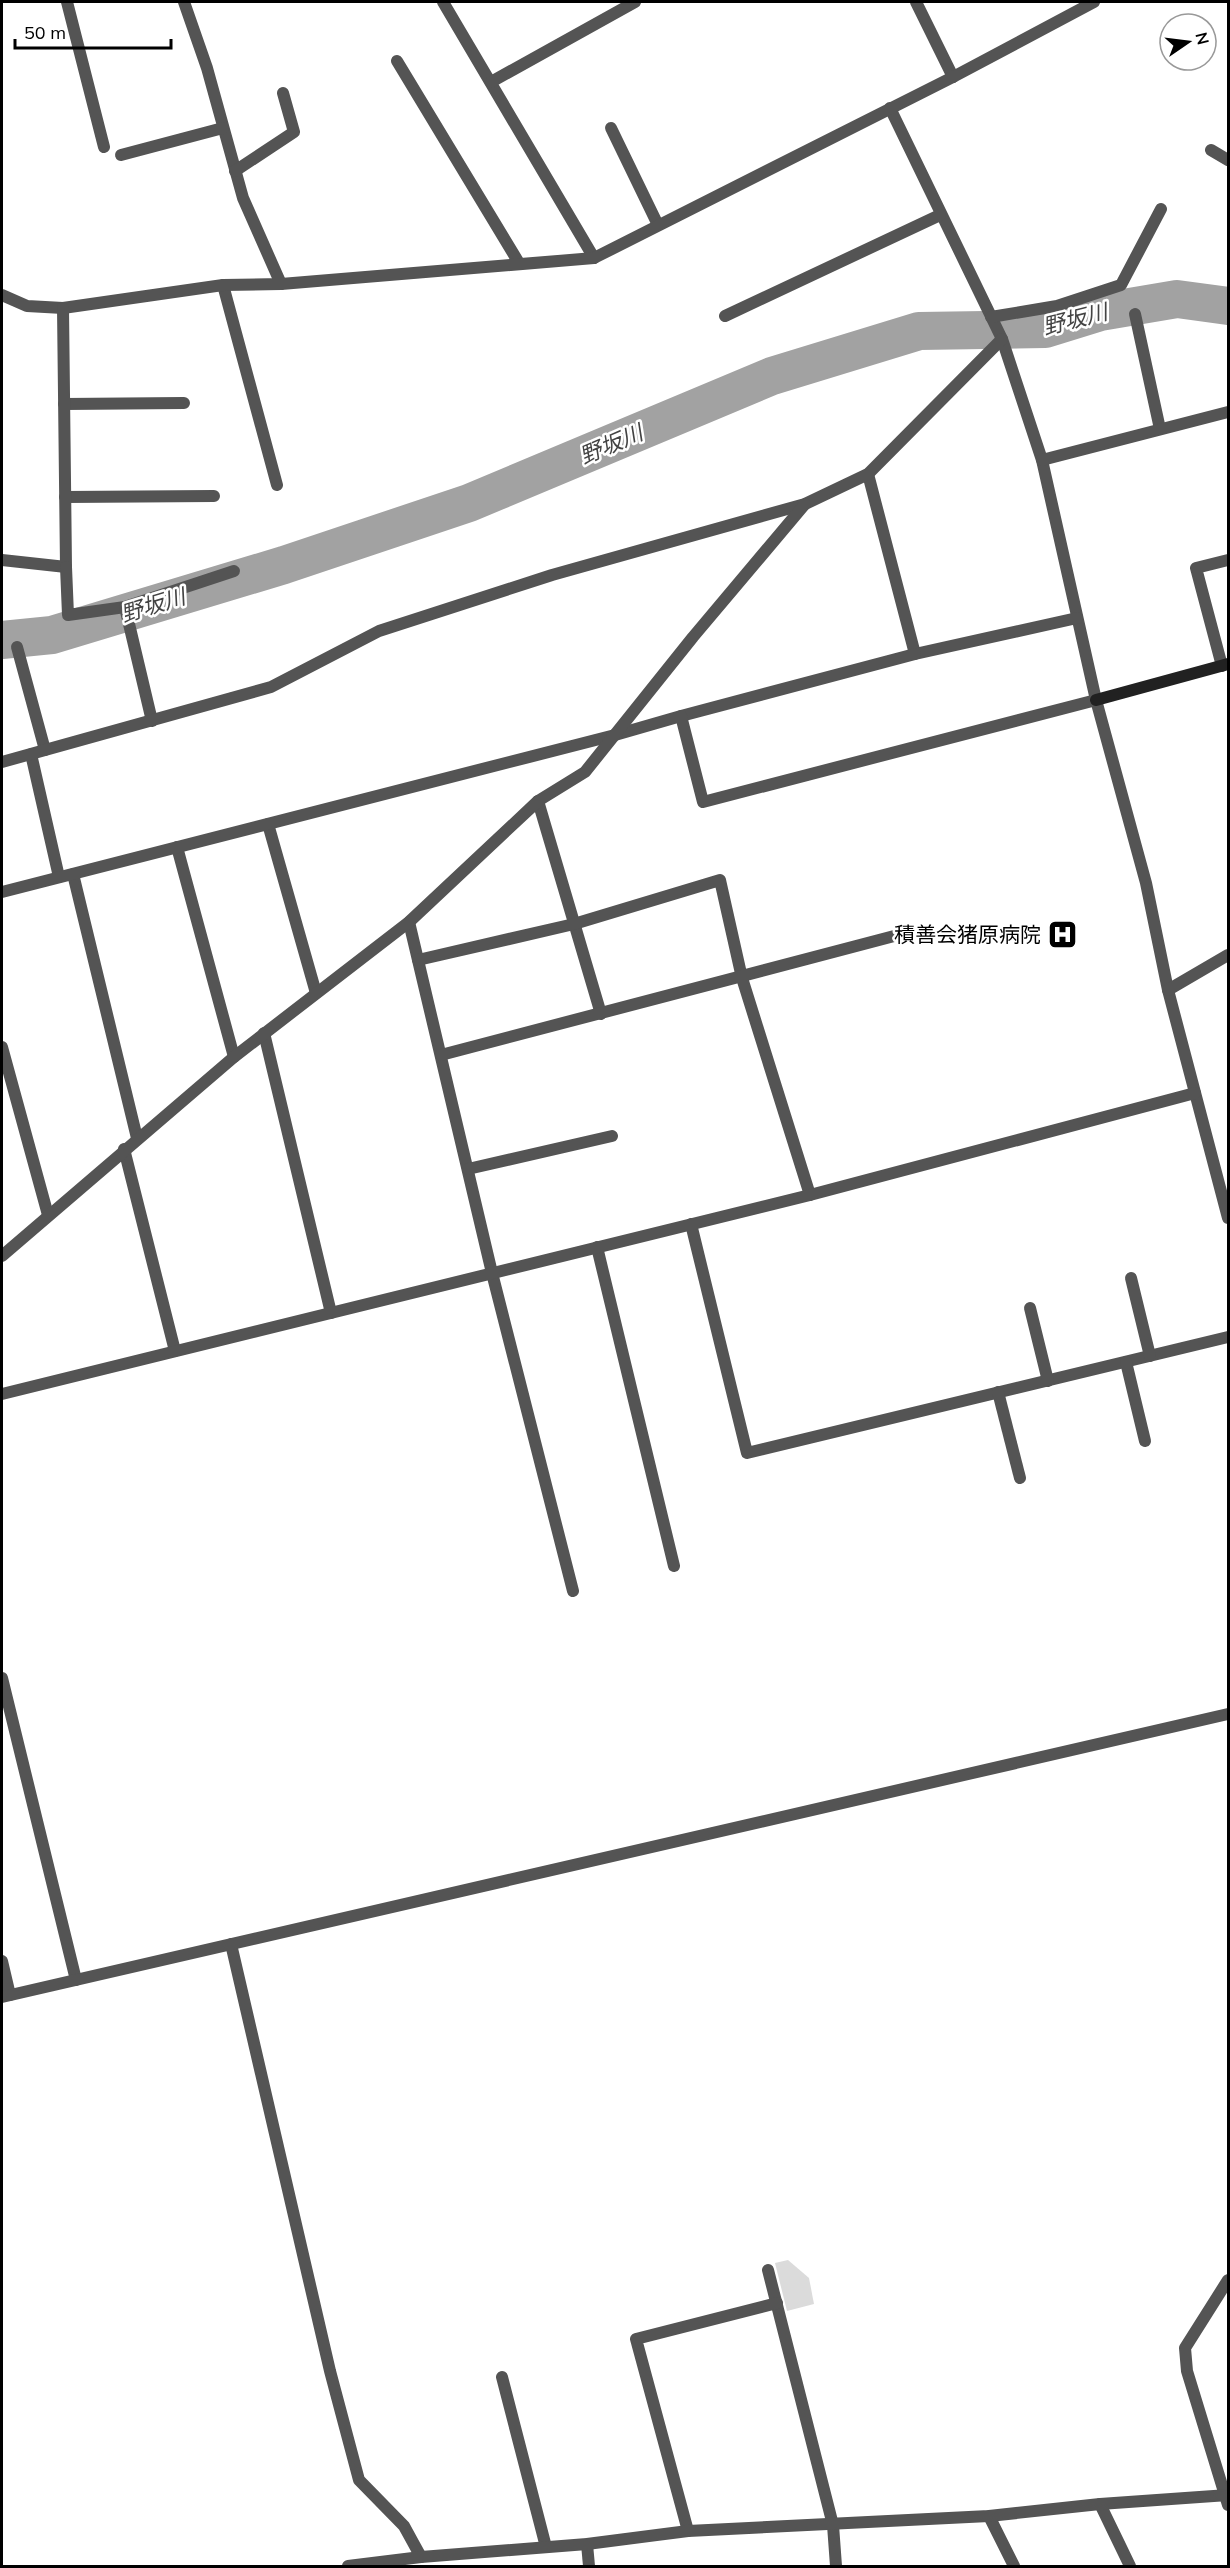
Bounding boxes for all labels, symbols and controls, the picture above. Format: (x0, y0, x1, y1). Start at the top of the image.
scale bar (15, 12, 171, 50)
north arrow (1158, 12, 1218, 72)
text: 50 m (24, 21, 66, 44)
text: N (1191, 30, 1214, 47)
water label: 野坂川 (1040, 297, 1112, 341)
water label: 野坂川 (575, 417, 649, 470)
water label: 野坂川 (117, 581, 191, 628)
hospital icon: 積善会猪原病院 (1046, 919, 1078, 951)
place label: 積善会猪原病院 (894, 921, 1041, 947)

